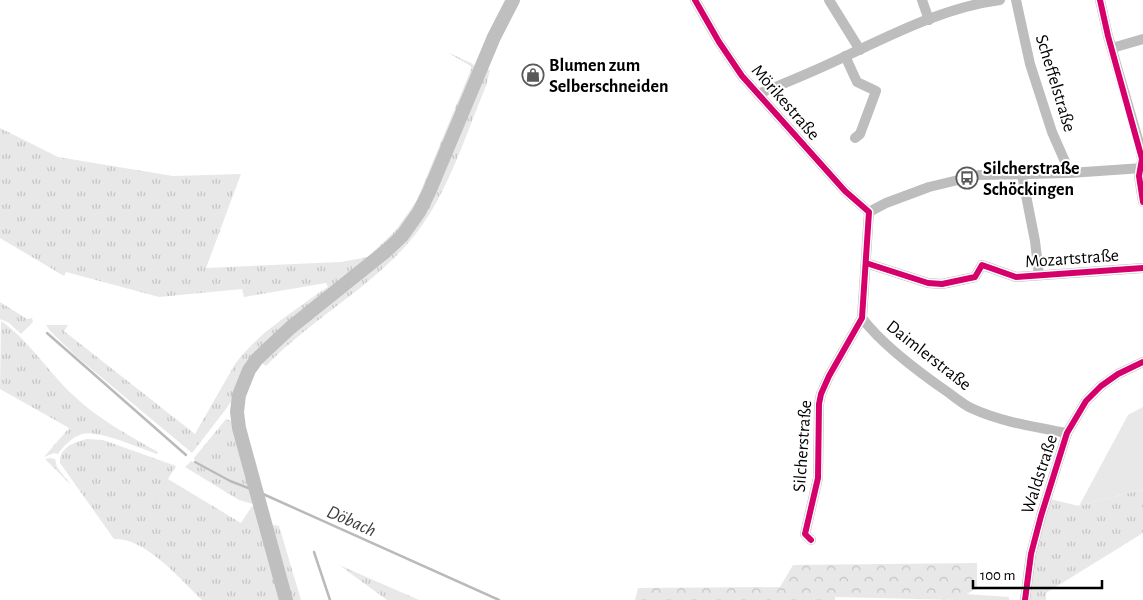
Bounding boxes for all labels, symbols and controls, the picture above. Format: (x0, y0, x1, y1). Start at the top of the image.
street label: Scheffelstraße (1032, 33, 1078, 134)
place label: Blumen zum Selberschneiden (549, 57, 668, 96)
street label: Mörikestraße (748, 61, 823, 144)
shop icon: Blumen zum Selberschneiden (521, 63, 545, 87)
place label: Silcherstraße Schöckingen (983, 160, 1080, 199)
bus stop icon: Silcherstraße Schöckingen (955, 166, 979, 190)
street label: Mozartstraße (1024, 247, 1120, 271)
street label: Daimlerstraße (883, 317, 974, 394)
street label: Silcherstraße (791, 399, 815, 493)
street label: Waldstraße (1019, 433, 1061, 516)
water label: Döbach (324, 502, 379, 541)
scale bar (973, 558, 1102, 590)
text: 100 m (980, 568, 1015, 583)

